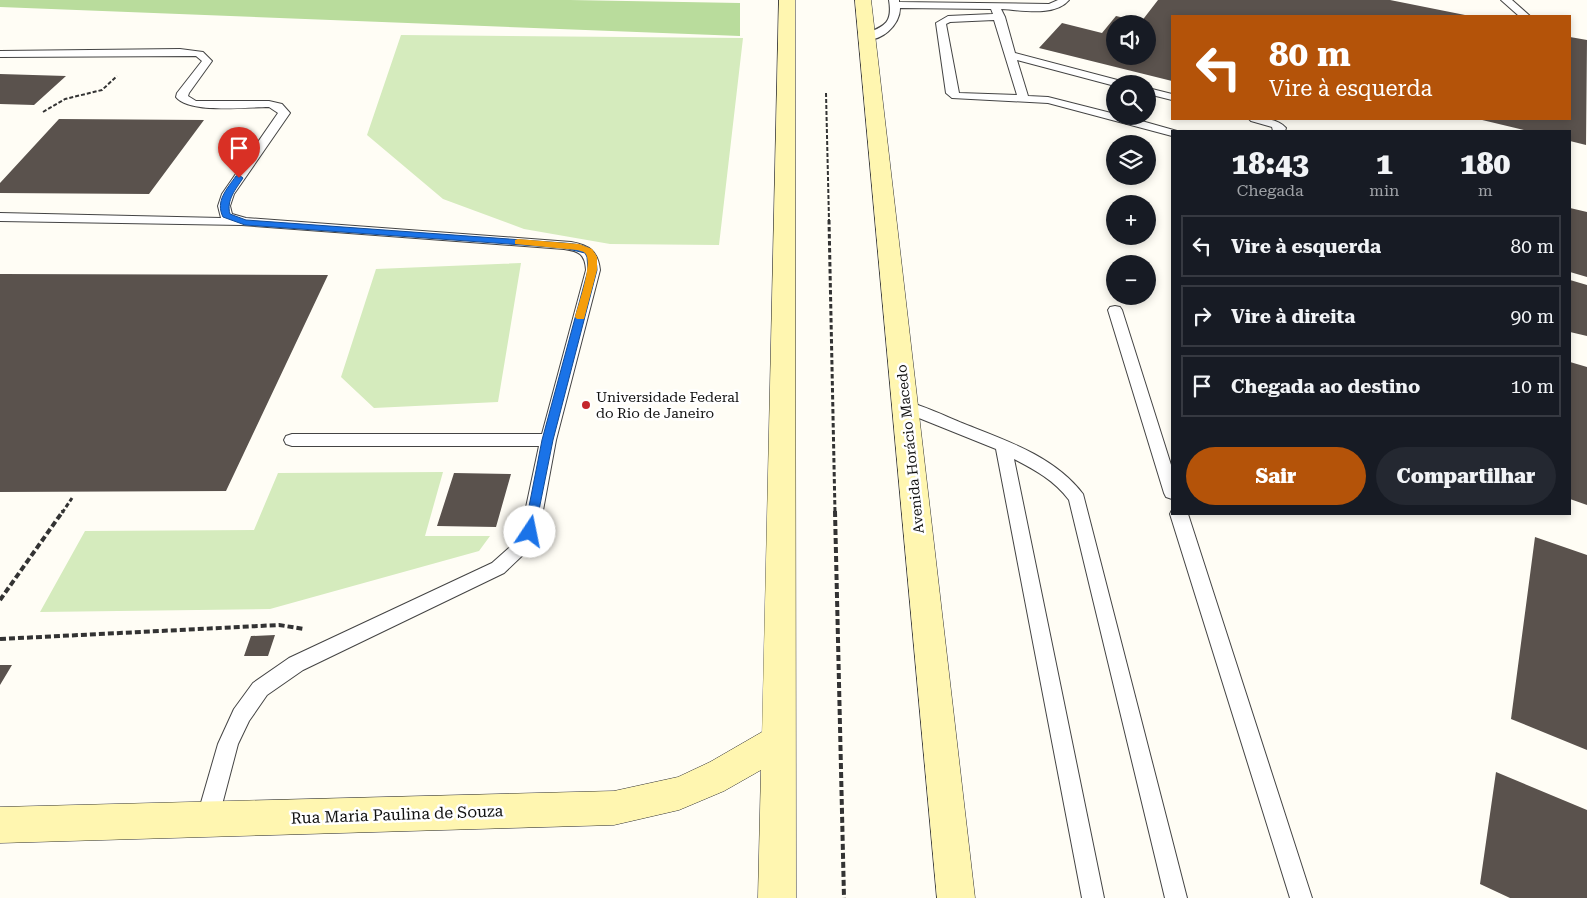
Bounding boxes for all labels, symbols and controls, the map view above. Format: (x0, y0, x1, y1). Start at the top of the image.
map controls (1106, 15, 1156, 305)
button: sound (1106, 15, 1156, 65)
text: 80 m (1269, 34, 1351, 75)
icon: left (1186, 35, 1251, 100)
button: search (1106, 75, 1156, 125)
text: Vire à esquerda (1269, 76, 1432, 101)
pin (218, 127, 260, 178)
icon: arrive (225, 134, 253, 162)
button: layers (1106, 135, 1156, 185)
text: 18:43 (1232, 146, 1309, 181)
text: 1 (1376, 146, 1393, 181)
text: 180 (1460, 146, 1510, 181)
text: Chegada (1237, 181, 1304, 200)
text: min (1369, 181, 1399, 200)
text: m (1478, 181, 1492, 200)
button: + (1106, 195, 1156, 245)
icon: left (1188, 232, 1216, 260)
text: Vire à esquerda (1231, 235, 1381, 258)
text: 80 m (1511, 235, 1554, 258)
button: − (1106, 255, 1156, 305)
icon: right (1188, 302, 1216, 330)
text: Vire à direita (1231, 305, 1355, 328)
text: 90 m (1511, 305, 1554, 328)
street label: Avenida Horácio Macedo (893, 364, 927, 534)
icon: arrive (1188, 372, 1216, 400)
text: Chegada ao destino (1231, 375, 1420, 398)
text: 10 m (1511, 375, 1554, 398)
place label: Universidade Federal do Rio de Janeiro (596, 389, 740, 421)
marker: Universidade Federal do Rio de Janeiro (580, 399, 592, 411)
button: Sair (1186, 447, 1366, 505)
button: Compartilhar (1376, 447, 1556, 505)
position arrow (503, 505, 555, 557)
street label: Rua Maria Paulina de Souza (291, 801, 504, 828)

